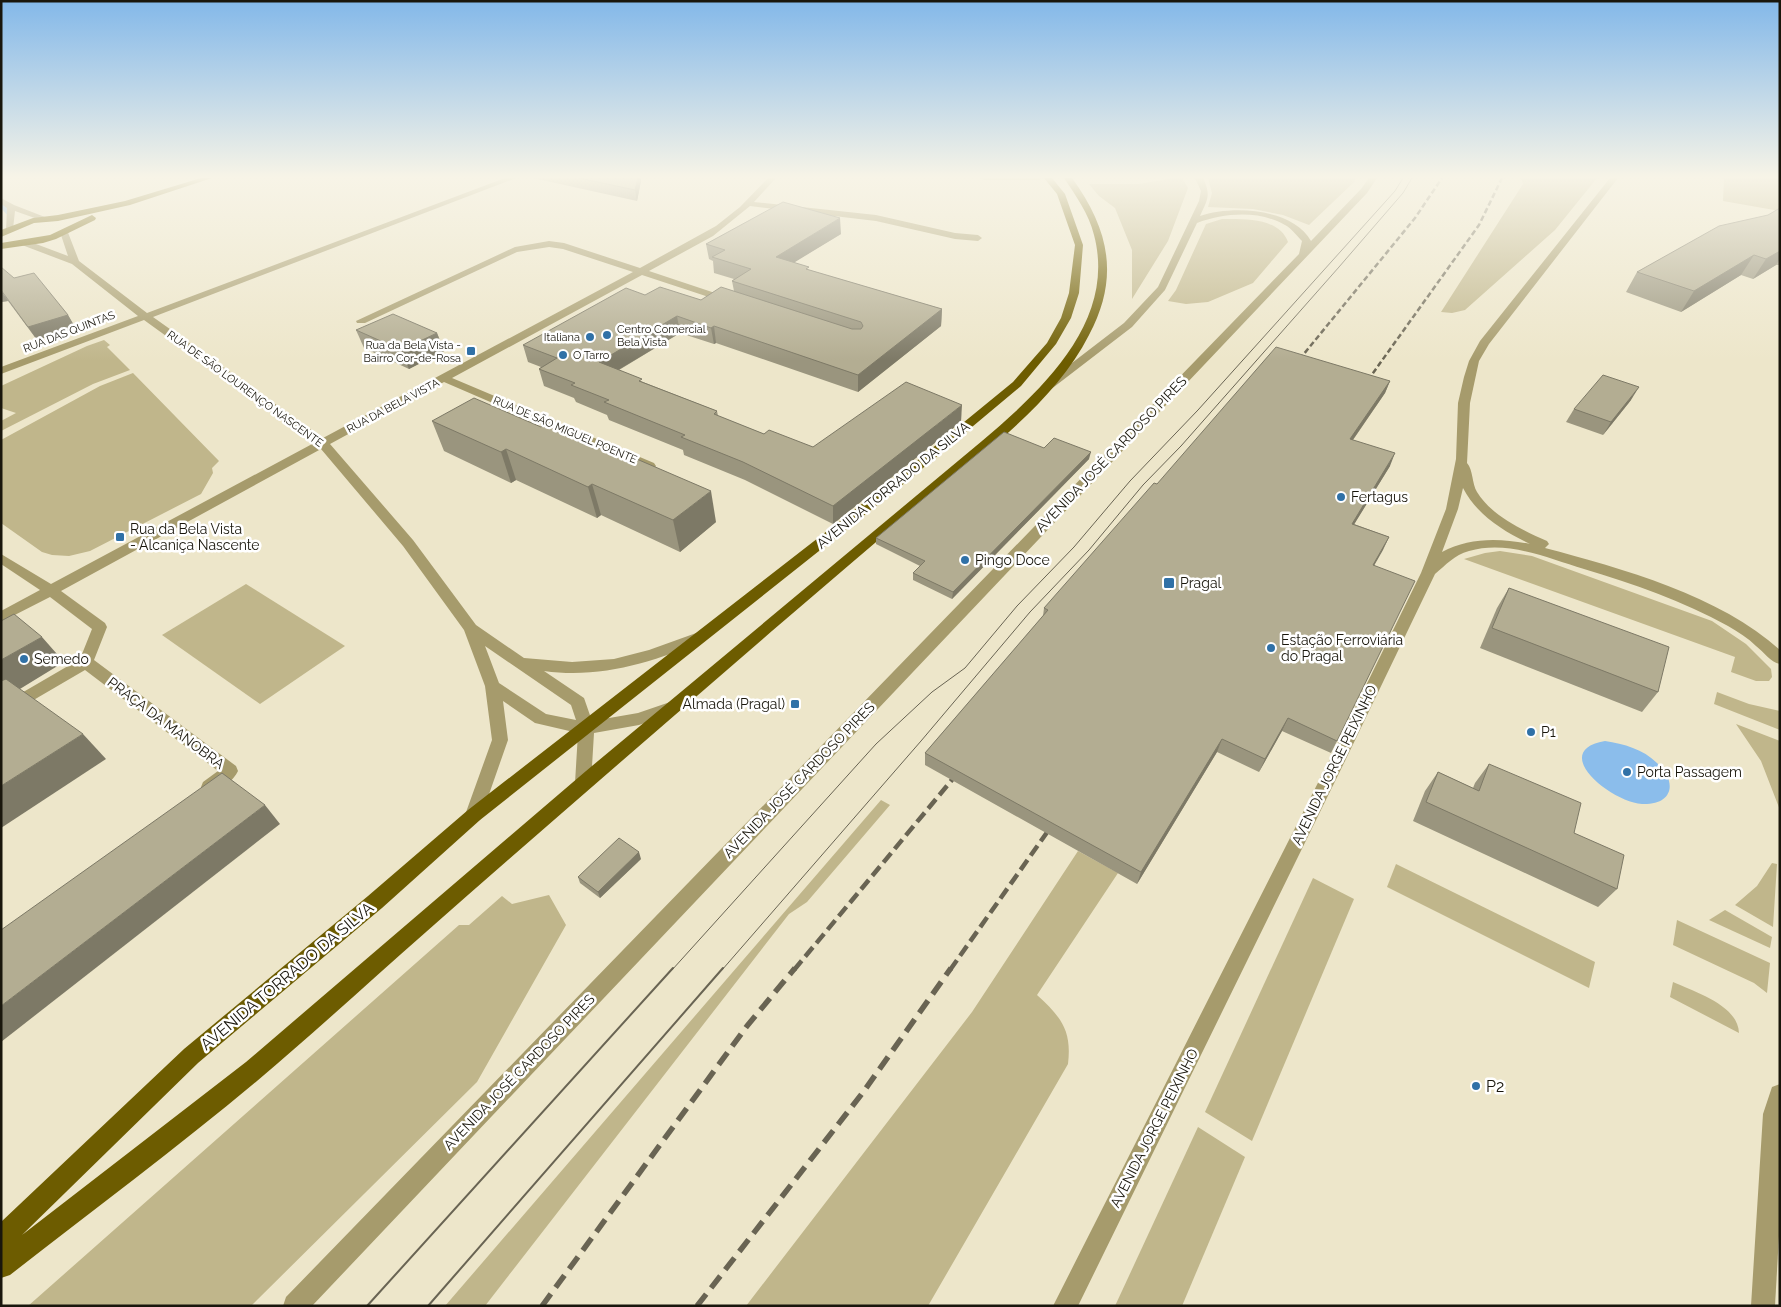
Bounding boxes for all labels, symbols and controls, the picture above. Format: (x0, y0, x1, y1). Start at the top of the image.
street label: RUA DAS QUINTAS (21, 308, 117, 355)
place label: Centro Comercial Bela Vista (617, 323, 706, 349)
street label: RUA DE SÃO LOURENÇO NASCENTE (165, 327, 326, 450)
marker: Centro Comercial Bela Vista (601, 329, 613, 341)
place label: Italiana (544, 331, 580, 344)
marker: Italiana (584, 331, 596, 343)
place label: Rua da Bela Vista - Bairro Cor-de-Rosa (363, 339, 461, 365)
marker: Rua da Bela Vista - Bairro Cor-de-Rosa (465, 345, 477, 357)
marker: O Tarro (557, 349, 569, 361)
place label: O Tarro (573, 349, 610, 362)
street label: AVENIDA JOSÉ CARDOSO PIRES (1032, 372, 1190, 535)
street label: RUA DA BELA VISTA (345, 376, 442, 436)
street label: RUA DE SÃO MIGUEL POENTE (491, 393, 640, 466)
street label: AVENIDA TORRADO DA SILVA (813, 418, 973, 552)
place label: Fertagus (1351, 489, 1408, 505)
marker: Fertagus (1335, 491, 1347, 503)
place label: Rua da Bela Vista - Alcaniça Nascente (130, 521, 260, 553)
marker: Rua da Bela Vista - Alcaniça Nascente (114, 531, 126, 543)
place label: Pingo Doce (975, 552, 1050, 568)
marker: Pingo Doce (959, 554, 971, 566)
place label: Pragal (1180, 575, 1222, 591)
marker: Pragal (1162, 576, 1176, 590)
place label: Estação Ferroviária do Pragal (1281, 632, 1403, 664)
marker: Estação Ferroviária do Pragal (1265, 642, 1277, 654)
place label: Semedo (34, 651, 89, 667)
marker: Semedo (18, 653, 30, 665)
street label: PRAÇA DA MANOBRA (104, 674, 228, 772)
street label: AVENIDA JORGE PEIXINHO (1288, 682, 1380, 848)
place label: Almada (Pragal) (682, 696, 785, 712)
street label: AVENIDA JOSÉ CARDOSO PIRES (720, 698, 878, 861)
marker: Almada (Pragal) (789, 698, 801, 710)
place label: P1 (1541, 724, 1556, 740)
marker: P1 (1525, 726, 1537, 738)
place label: Porta Passagem (1637, 764, 1742, 780)
marker: Porta Passagem (1621, 766, 1633, 778)
street label: AVENIDA TORRADO DA SILVA (197, 898, 377, 1054)
street label: AVENIDA JOSÉ CARDOSO PIRES (440, 990, 598, 1153)
street label: AVENIDA JORGE PEIXINHO (1107, 1046, 1201, 1210)
place label: P2 (1486, 1077, 1504, 1096)
marker: P2 (1470, 1080, 1482, 1092)

